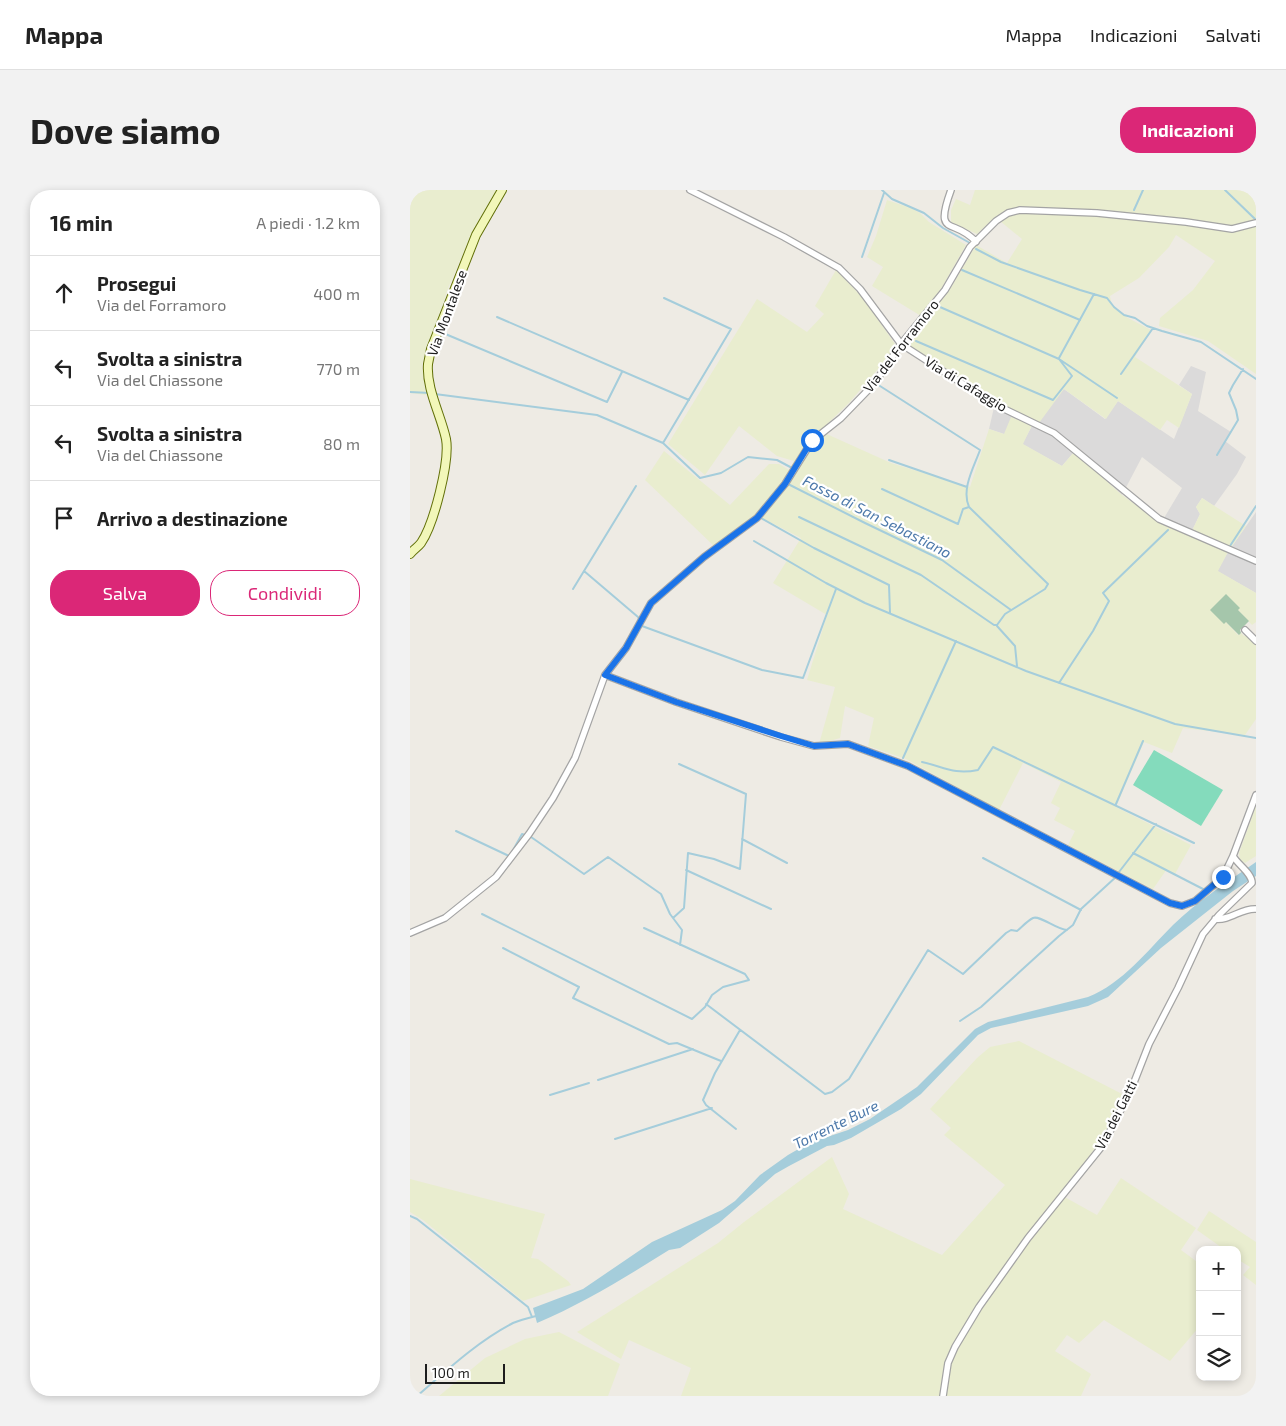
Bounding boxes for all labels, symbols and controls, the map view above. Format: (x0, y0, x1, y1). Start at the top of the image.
text: Mappa (25, 20, 103, 49)
text: Mappa (1006, 24, 1062, 46)
text: Indicazioni (1090, 24, 1177, 46)
text: Salvati (1205, 24, 1261, 46)
button: Indicazioni (1120, 107, 1256, 153)
text: Dove siamo (30, 109, 221, 151)
text: 16 min (50, 210, 113, 235)
text: A piedi · 1.2 km (256, 213, 360, 232)
street label: Via Montalese (423, 267, 470, 358)
text: Prosegui (97, 272, 176, 295)
icon: ahead (50, 279, 78, 307)
text: 400 m (313, 284, 360, 303)
text: Via del Forramoro (97, 295, 226, 314)
street label: Via del Forramoro (859, 296, 942, 395)
text: Svolta a sinistra (97, 347, 242, 370)
street label: Via di Cafaggio (922, 352, 1011, 415)
icon: left (50, 354, 78, 382)
text: 770 m (316, 359, 360, 378)
text: Via del Chiassone (97, 370, 223, 389)
text: Svolta a sinistra (97, 422, 242, 445)
icon: left (50, 429, 78, 457)
route start (801, 429, 824, 452)
text: 80 m (323, 434, 360, 453)
text: Via del Chiassone (97, 445, 223, 464)
water label: Fosso di San Sebastiano (800, 471, 955, 561)
icon: arrive (50, 504, 78, 532)
text: Arrivo a destinazione (97, 507, 288, 530)
button: Salva (50, 570, 200, 616)
button: Condividi (210, 570, 360, 616)
route end (1212, 866, 1235, 889)
street label: Via dei Gatti (1091, 1077, 1140, 1152)
water label: Torrente Bure (790, 1096, 881, 1153)
map controls (1196, 1246, 1241, 1381)
button: + (1196, 1246, 1241, 1291)
button: − (1196, 1291, 1241, 1336)
button: layers (1196, 1336, 1241, 1381)
scale bar (425, 1361, 505, 1384)
text: 100 m (432, 1364, 470, 1381)

